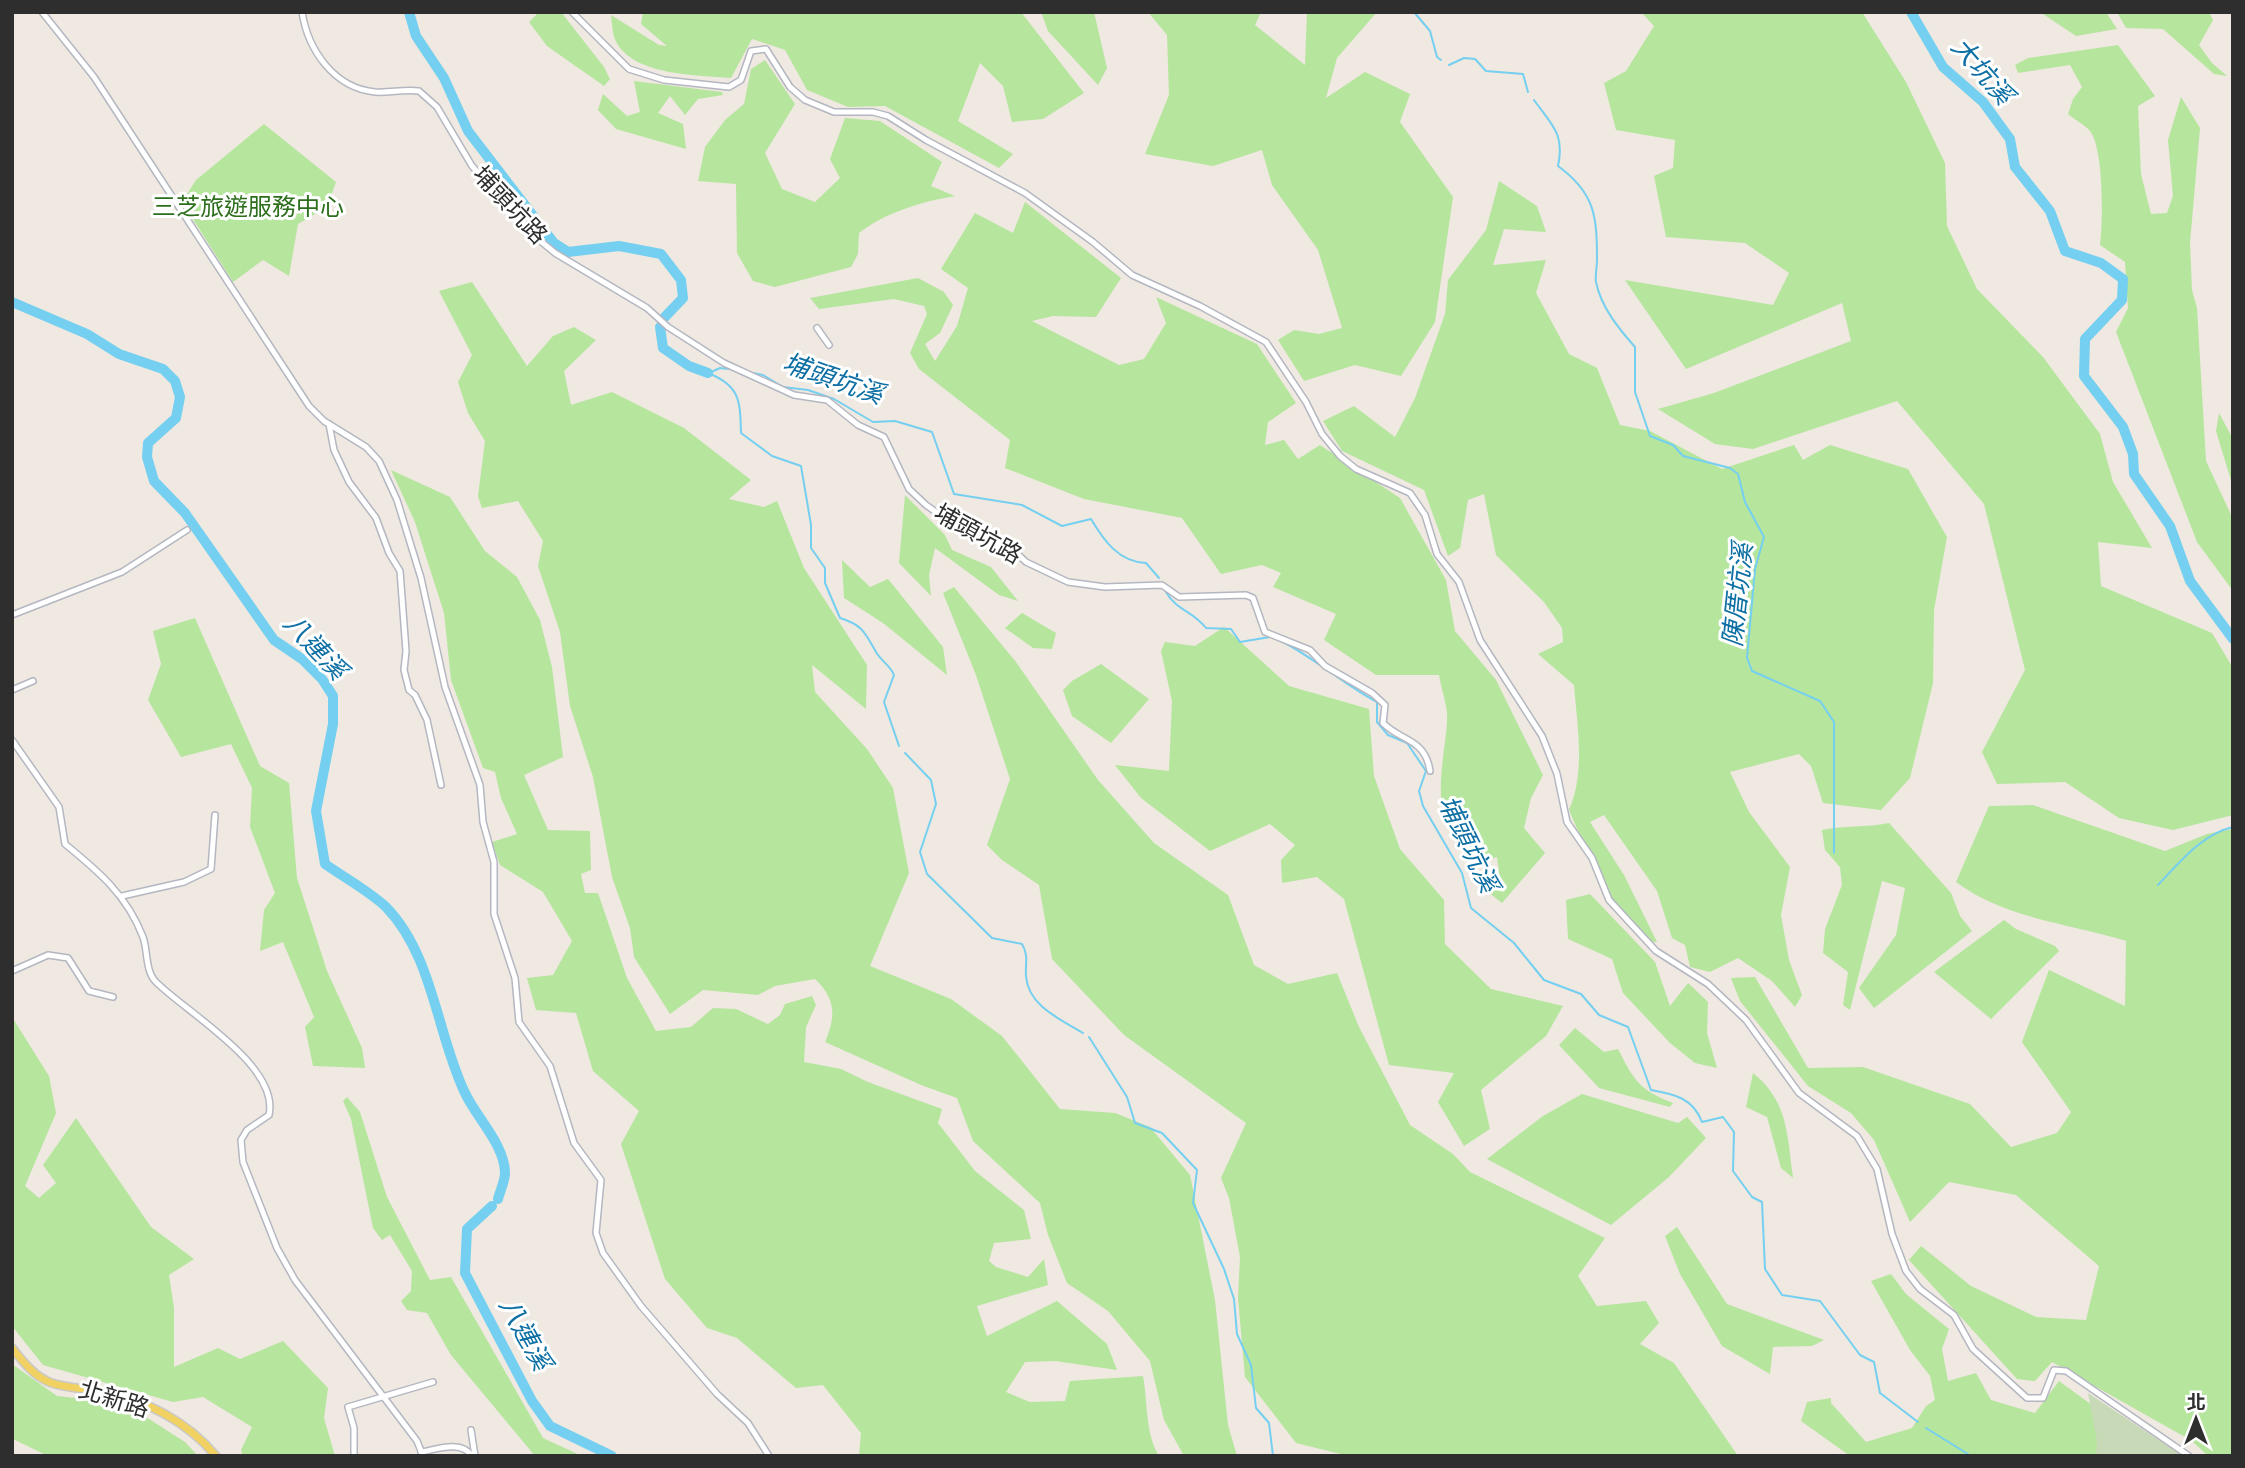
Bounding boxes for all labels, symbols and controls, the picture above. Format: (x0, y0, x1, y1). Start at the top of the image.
water label: 大坑溪 (1943, 30, 2023, 115)
street label: 埔頭坑路 (466, 159, 554, 251)
park label: 三芝旅遊服務中心 (152, 191, 344, 223)
water label: 埔頭坑溪 (778, 346, 892, 414)
street label: 埔頭坑路 (928, 497, 1028, 571)
water label: 陳厝坑溪 (1715, 537, 1761, 649)
water label: 八連溪 (276, 607, 357, 690)
water label: 埔頭坑溪 (1429, 790, 1508, 902)
water label: 八連溪 (491, 1291, 561, 1380)
street label: 北新路 (75, 1373, 153, 1425)
north arrow (2161, 1384, 2231, 1454)
text: 北 (2186, 1390, 2206, 1416)

